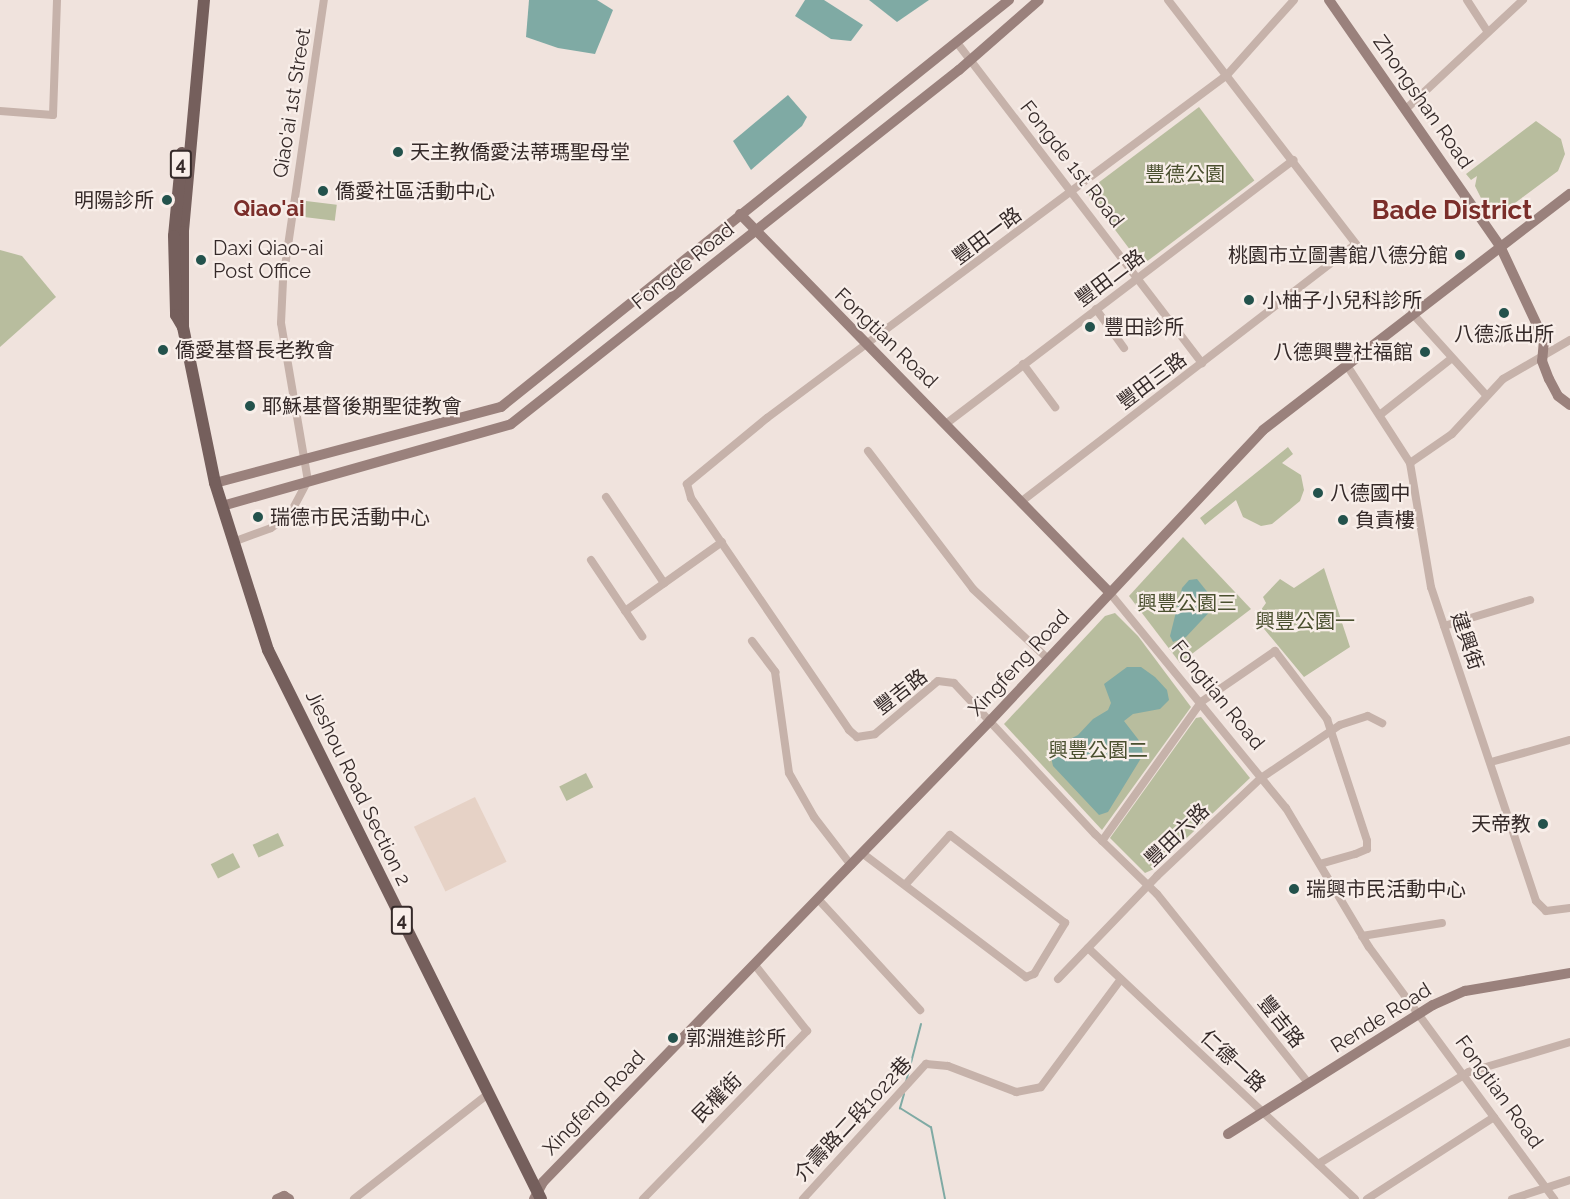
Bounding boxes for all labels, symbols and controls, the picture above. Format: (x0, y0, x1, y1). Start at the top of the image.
street label: Qiao'ai 1st Street (268, 26, 316, 180)
street label: Zhongshan Road (1368, 31, 1478, 173)
street label: Fongde 1st Road (1015, 96, 1129, 232)
place label: 天主教僑愛法蒂瑪聖母堂 (410, 140, 630, 164)
marker: 天主教僑愛法蒂瑪聖母堂 (391, 145, 405, 159)
road number: 4 (169, 149, 193, 179)
park label: 豐德公園 (1145, 162, 1225, 186)
place label: 僑愛社區活動中心 (335, 179, 495, 203)
marker: 僑愛社區活動中心 (316, 184, 330, 198)
place label: 明陽診所 (74, 188, 154, 212)
marker: 明陽診所 (158, 191, 176, 209)
district label: Bade District (1372, 195, 1532, 227)
district label: Qiao'ai (233, 196, 305, 222)
street label: 豐田一路 (948, 202, 1026, 270)
street label: Fongde Road (627, 218, 739, 314)
place label: Daxi Qiao-ai Post Office (213, 237, 324, 284)
place label: 桃園市立圖書館八德分館 (1228, 243, 1448, 267)
street label: 豐田二路 (1071, 244, 1149, 312)
marker: 桃園市立圖書館八德分館 (1453, 248, 1467, 262)
marker: Daxi Qiao-ai Post Office (194, 253, 208, 267)
street label: Fongtian Road (830, 283, 942, 393)
place label: 小柚子小兒科診所 (1262, 288, 1422, 312)
marker: 小柚子小兒科診所 (1240, 291, 1258, 309)
marker: 八德派出所 (1497, 306, 1511, 320)
place label: 豐田診所 (1104, 315, 1184, 339)
marker: 豐田診所 (1081, 318, 1099, 336)
place label: 八德派出所 (1454, 322, 1554, 346)
place label: 僑愛基督長老教會 (175, 338, 335, 362)
place label: 八德興豐社福館 (1273, 340, 1413, 364)
marker: 僑愛基督長老教會 (156, 343, 170, 357)
marker: 八德興豐社福館 (1418, 345, 1432, 359)
street label: 豐田三路 (1113, 347, 1191, 415)
place label: 耶穌基督後期聖徒教會 (262, 394, 462, 418)
marker: 耶穌基督後期聖徒教會 (243, 399, 257, 413)
place label: 八德國中 (1330, 481, 1410, 505)
marker: 八德國中 (1311, 486, 1325, 500)
place label: 瑞德市民活動中心 (270, 505, 430, 529)
place label: 負責樓 (1355, 508, 1415, 532)
marker: 瑞德市民活動中心 (251, 510, 265, 524)
marker: 負責樓 (1336, 513, 1350, 527)
park label: 興豐公園三 (1137, 591, 1237, 615)
street label: Xingfeng Road (964, 605, 1074, 721)
park label: 興豐公園一 (1255, 609, 1355, 633)
street label: 建興街 (1446, 609, 1488, 673)
street label: Fongtian Road (1167, 635, 1269, 755)
street label: 豐吉路 (870, 664, 932, 720)
street label: Jieshou Road Section 2 (300, 687, 416, 889)
park label: 興豐公園二 (1048, 738, 1148, 762)
street label: 豐田六路 (1140, 799, 1214, 871)
place label: 天帝教 (1471, 812, 1531, 836)
marker: 天帝教 (1536, 817, 1550, 831)
place label: 瑞興市民活動中心 (1306, 877, 1466, 901)
marker: 瑞興市民活動中心 (1287, 882, 1301, 896)
road number: 4 (390, 905, 414, 935)
street label: Rende Road (1327, 978, 1435, 1058)
street label: 豐吉路 (1253, 991, 1309, 1053)
street label: 仁德一路 (1196, 1025, 1270, 1097)
place label: 郭淵進診所 (686, 1026, 786, 1050)
marker: 郭淵進診所 (664, 1029, 682, 1047)
street label: Fongtian Road (1450, 1031, 1548, 1153)
street label: Xingfeng Road (538, 1046, 650, 1160)
street label: 介壽路二段1022巷 (789, 1052, 917, 1186)
street label: 民權街 (687, 1068, 747, 1128)

